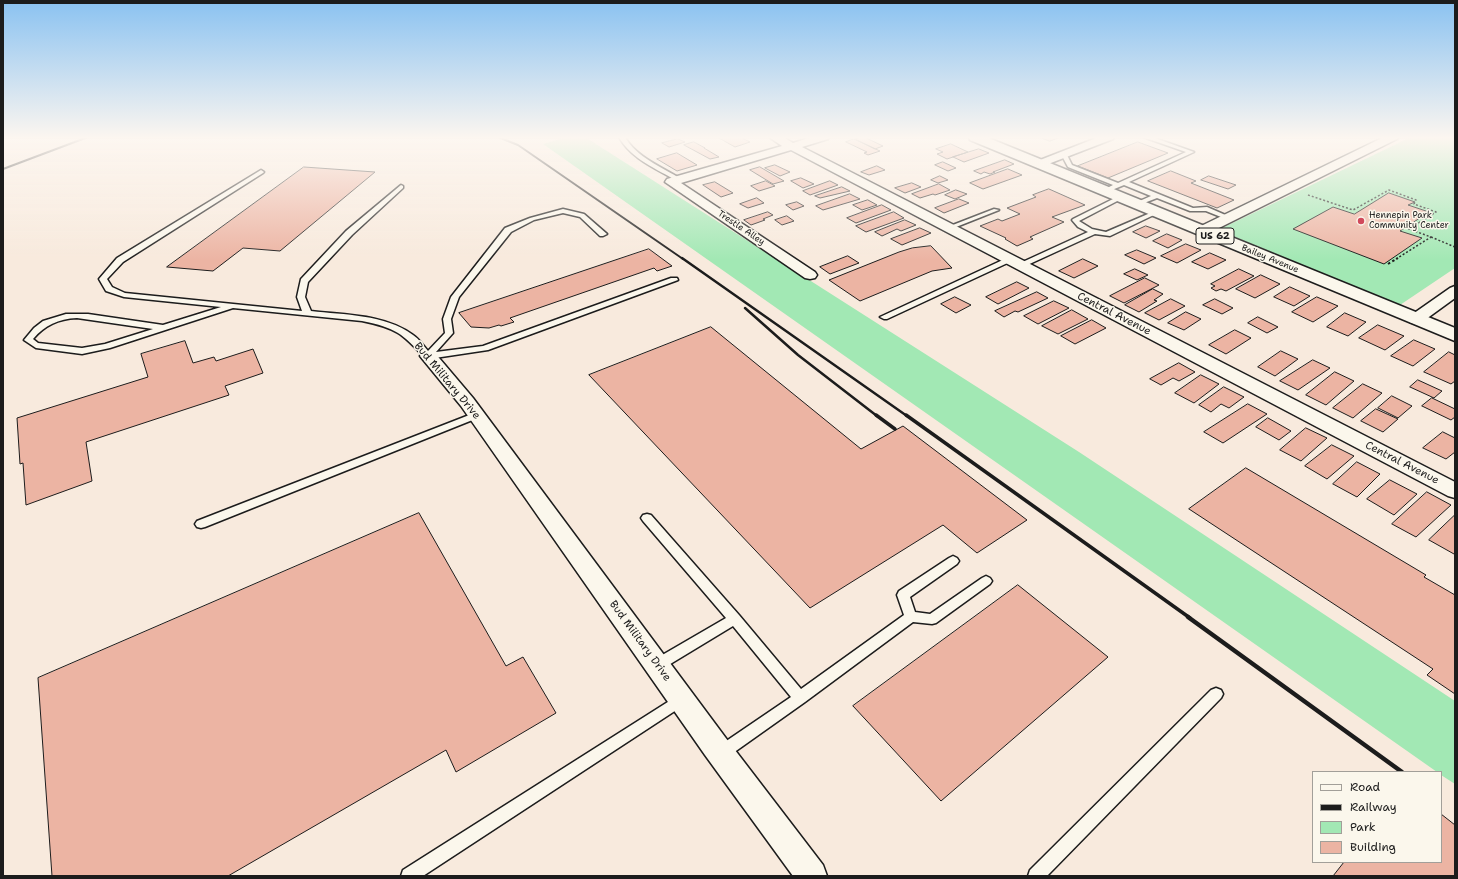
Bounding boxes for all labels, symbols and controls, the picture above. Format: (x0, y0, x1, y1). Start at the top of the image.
street label: Trestle Alley (715, 208, 767, 248)
place label: Hennepin Park Community Center (1369, 211, 1449, 232)
marker: Hennepin Park Community Center (1356, 216, 1366, 226)
road number: US 62 (1196, 228, 1234, 244)
street label: Bailey Avenue (1240, 243, 1300, 275)
street label: Central Avenue (1075, 290, 1153, 338)
street label: Bud Military Drive (411, 340, 483, 422)
street label: Central Avenue (1363, 439, 1441, 487)
street label: Bud Military Drive (606, 598, 674, 684)
legend (1312, 771, 1442, 863)
text: Road (1350, 779, 1380, 795)
text: Railway (1350, 799, 1397, 815)
text: Park (1350, 819, 1376, 835)
text: Building (1350, 839, 1396, 855)

